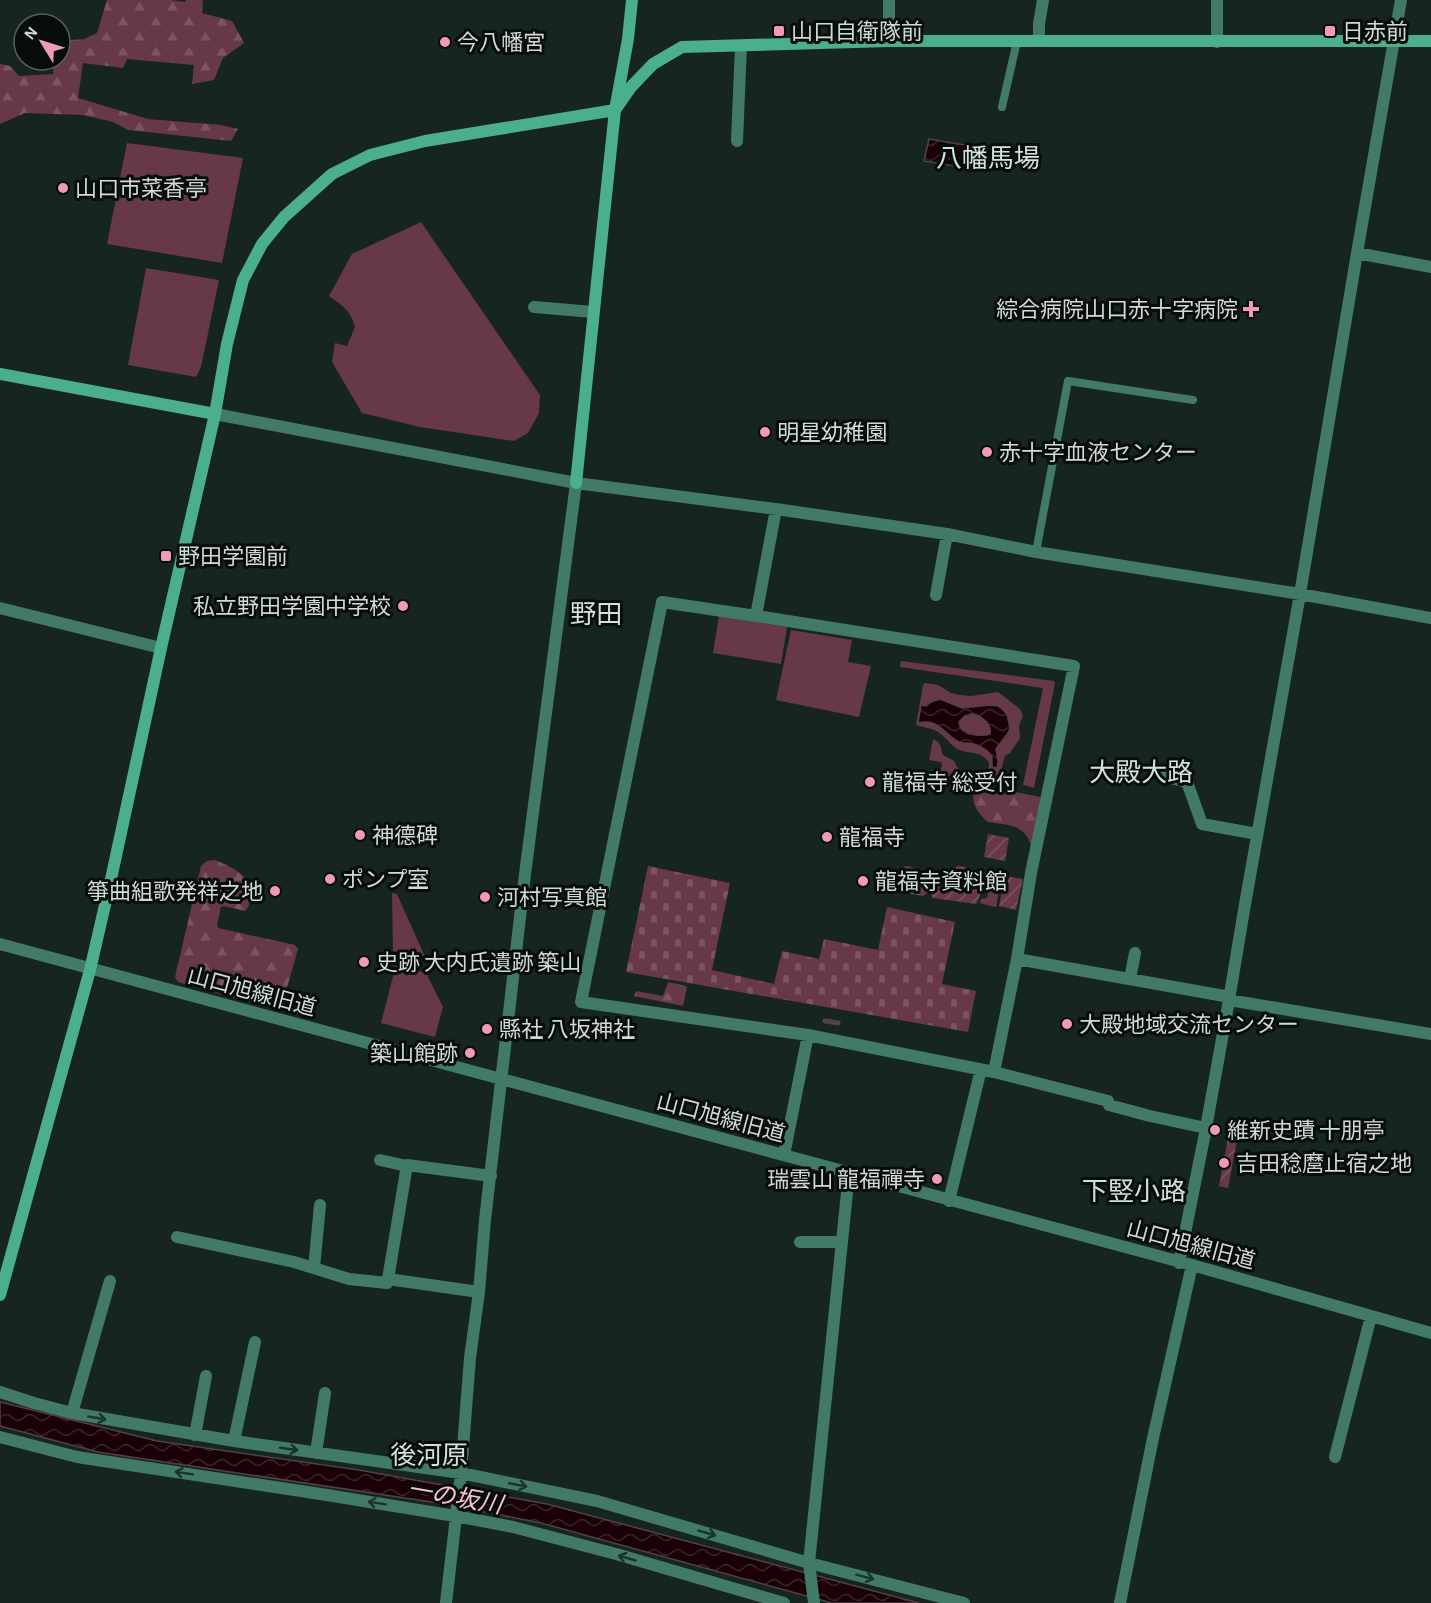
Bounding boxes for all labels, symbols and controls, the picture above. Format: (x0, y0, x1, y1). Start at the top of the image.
north arrow (12, 12, 72, 72)
place label: 山口自衛隊前 (791, 20, 923, 43)
place label: 日赤前 (1342, 20, 1408, 43)
text: N (21, 24, 41, 43)
marker: 山口自衛隊前 (772, 24, 786, 38)
marker: 日赤前 (1323, 24, 1337, 38)
place label: 今八幡宮 (457, 31, 545, 54)
marker: 今八幡宮 (438, 35, 452, 49)
district label: 八幡馬場 (936, 145, 1040, 172)
place label: 山口市菜香亭 (75, 177, 207, 200)
marker: 山口市菜香亭 (56, 181, 70, 195)
place label: 綜合病院山口赤十字病院 (996, 298, 1238, 321)
marker: 綜合病院山口赤十字病院 (1242, 300, 1260, 318)
place label: 明星幼稚園 (777, 421, 887, 444)
marker: 明星幼稚園 (758, 425, 772, 439)
place label: 赤十字血液センター (999, 441, 1197, 464)
marker: 赤十字血液センター (980, 445, 994, 459)
place label: 野田学園前 (178, 545, 288, 568)
marker: 野田学園前 (159, 549, 173, 563)
place label: 私立野田学園中学校 (193, 595, 391, 618)
marker: 私立野田学園中学校 (396, 599, 410, 613)
district label: 野田 (570, 602, 622, 628)
district label: 大殿大路 (1089, 759, 1193, 786)
place label: 龍福寺 総受付 (882, 771, 1018, 794)
marker: 龍福寺 総受付 (863, 775, 877, 789)
place label: 神德碑 (372, 824, 438, 847)
place label: 龍福寺 (839, 826, 905, 849)
marker: 神德碑 (353, 828, 367, 842)
marker: 龍福寺 (820, 830, 834, 844)
place label: ポンプ室 (342, 868, 429, 891)
place label: 龍福寺資料館 (875, 870, 1007, 893)
marker: ポンプ室 (323, 872, 337, 886)
marker: 龍福寺資料館 (856, 874, 870, 888)
place label: 箏曲組歌発祥之地 (87, 880, 263, 903)
marker: 箏曲組歌発祥之地 (268, 884, 282, 898)
place label: 河村写真館 (497, 886, 607, 909)
marker: 河村写真館 (478, 890, 492, 904)
place label: 史跡 大内氏遺跡 築山 (376, 951, 581, 974)
marker: 史跡 大内氏遺跡 築山 (357, 955, 371, 969)
street label: 山口旭線旧道 (185, 963, 319, 1020)
place label: 大殿地域交流センター (1079, 1013, 1299, 1036)
marker: 大殿地域交流センター (1060, 1017, 1074, 1031)
place label: 縣社 八坂神社 (499, 1018, 635, 1041)
marker: 縣社 八坂神社 (480, 1022, 494, 1036)
place label: 築山館跡 (370, 1042, 458, 1065)
marker: 築山館跡 (463, 1046, 477, 1060)
street label: 山口旭線旧道 (654, 1089, 788, 1146)
place label: 維新史蹟 十朋亭 (1227, 1119, 1385, 1142)
marker: 維新史蹟 十朋亭 (1208, 1123, 1222, 1137)
place label: 吉田稔麿止宿之地 (1236, 1152, 1412, 1175)
marker: 吉田稔麿止宿之地 (1217, 1156, 1231, 1170)
place label: 瑞雲山 龍福禪寺 (767, 1168, 925, 1191)
marker: 瑞雲山 龍福禪寺 (930, 1172, 944, 1186)
district label: 下竪小路 (1082, 1178, 1186, 1205)
street label: 山口旭線旧道 (1124, 1216, 1258, 1273)
one-way arrow (87, 1412, 106, 1423)
district label: 後河原 (390, 1442, 468, 1469)
one-way arrow (279, 1443, 299, 1454)
one-way arrow (175, 1468, 194, 1479)
water label: 一の坂川 (405, 1476, 507, 1519)
one-way arrow (508, 1480, 527, 1491)
one-way arrow (367, 1497, 387, 1508)
one-way arrow (697, 1528, 716, 1539)
one-way arrow (618, 1551, 637, 1563)
one-way arrow (856, 1572, 875, 1584)

